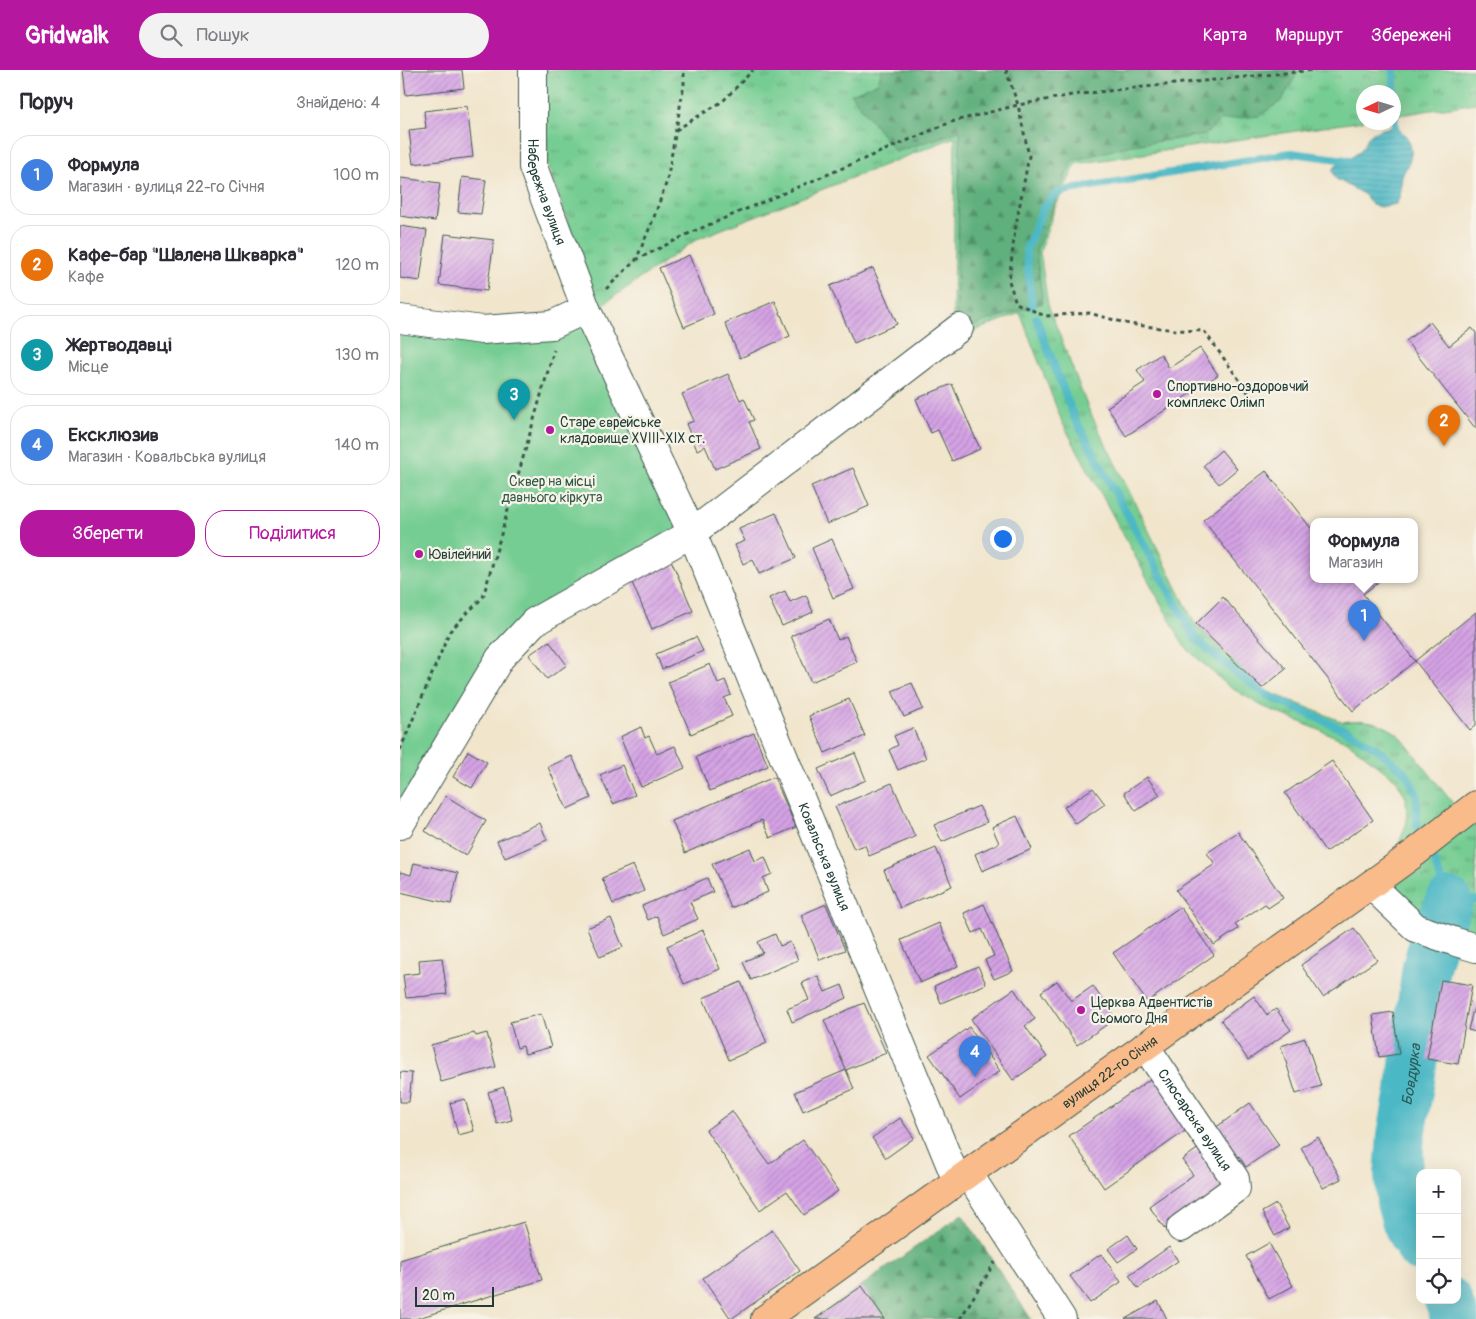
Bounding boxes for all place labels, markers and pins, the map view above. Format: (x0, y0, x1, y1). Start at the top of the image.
place label: Спортивно-оздоровчий комплекс Олімп (1167, 378, 1309, 411)
pin: 3 (498, 379, 530, 420)
marker: Спортивно-оздоровчий комплекс Олімп (1151, 388, 1163, 400)
pin: 2 (1428, 405, 1460, 446)
place label: Старе єврейське кладовище XVIII-XIX ст. (560, 414, 705, 447)
marker: Старе єврейське кладовище XVIII-XIX ст. (544, 424, 556, 436)
place label: Ювілейний (429, 546, 491, 563)
marker: Ювілейний (413, 548, 425, 560)
pin: 1 (1348, 600, 1380, 641)
place label: Церква Адвентистів Сьомого Дня (1091, 994, 1213, 1027)
marker: Церква Адвентистів Сьомого Дня (1075, 1004, 1087, 1016)
pin: 4 (959, 1036, 991, 1077)

